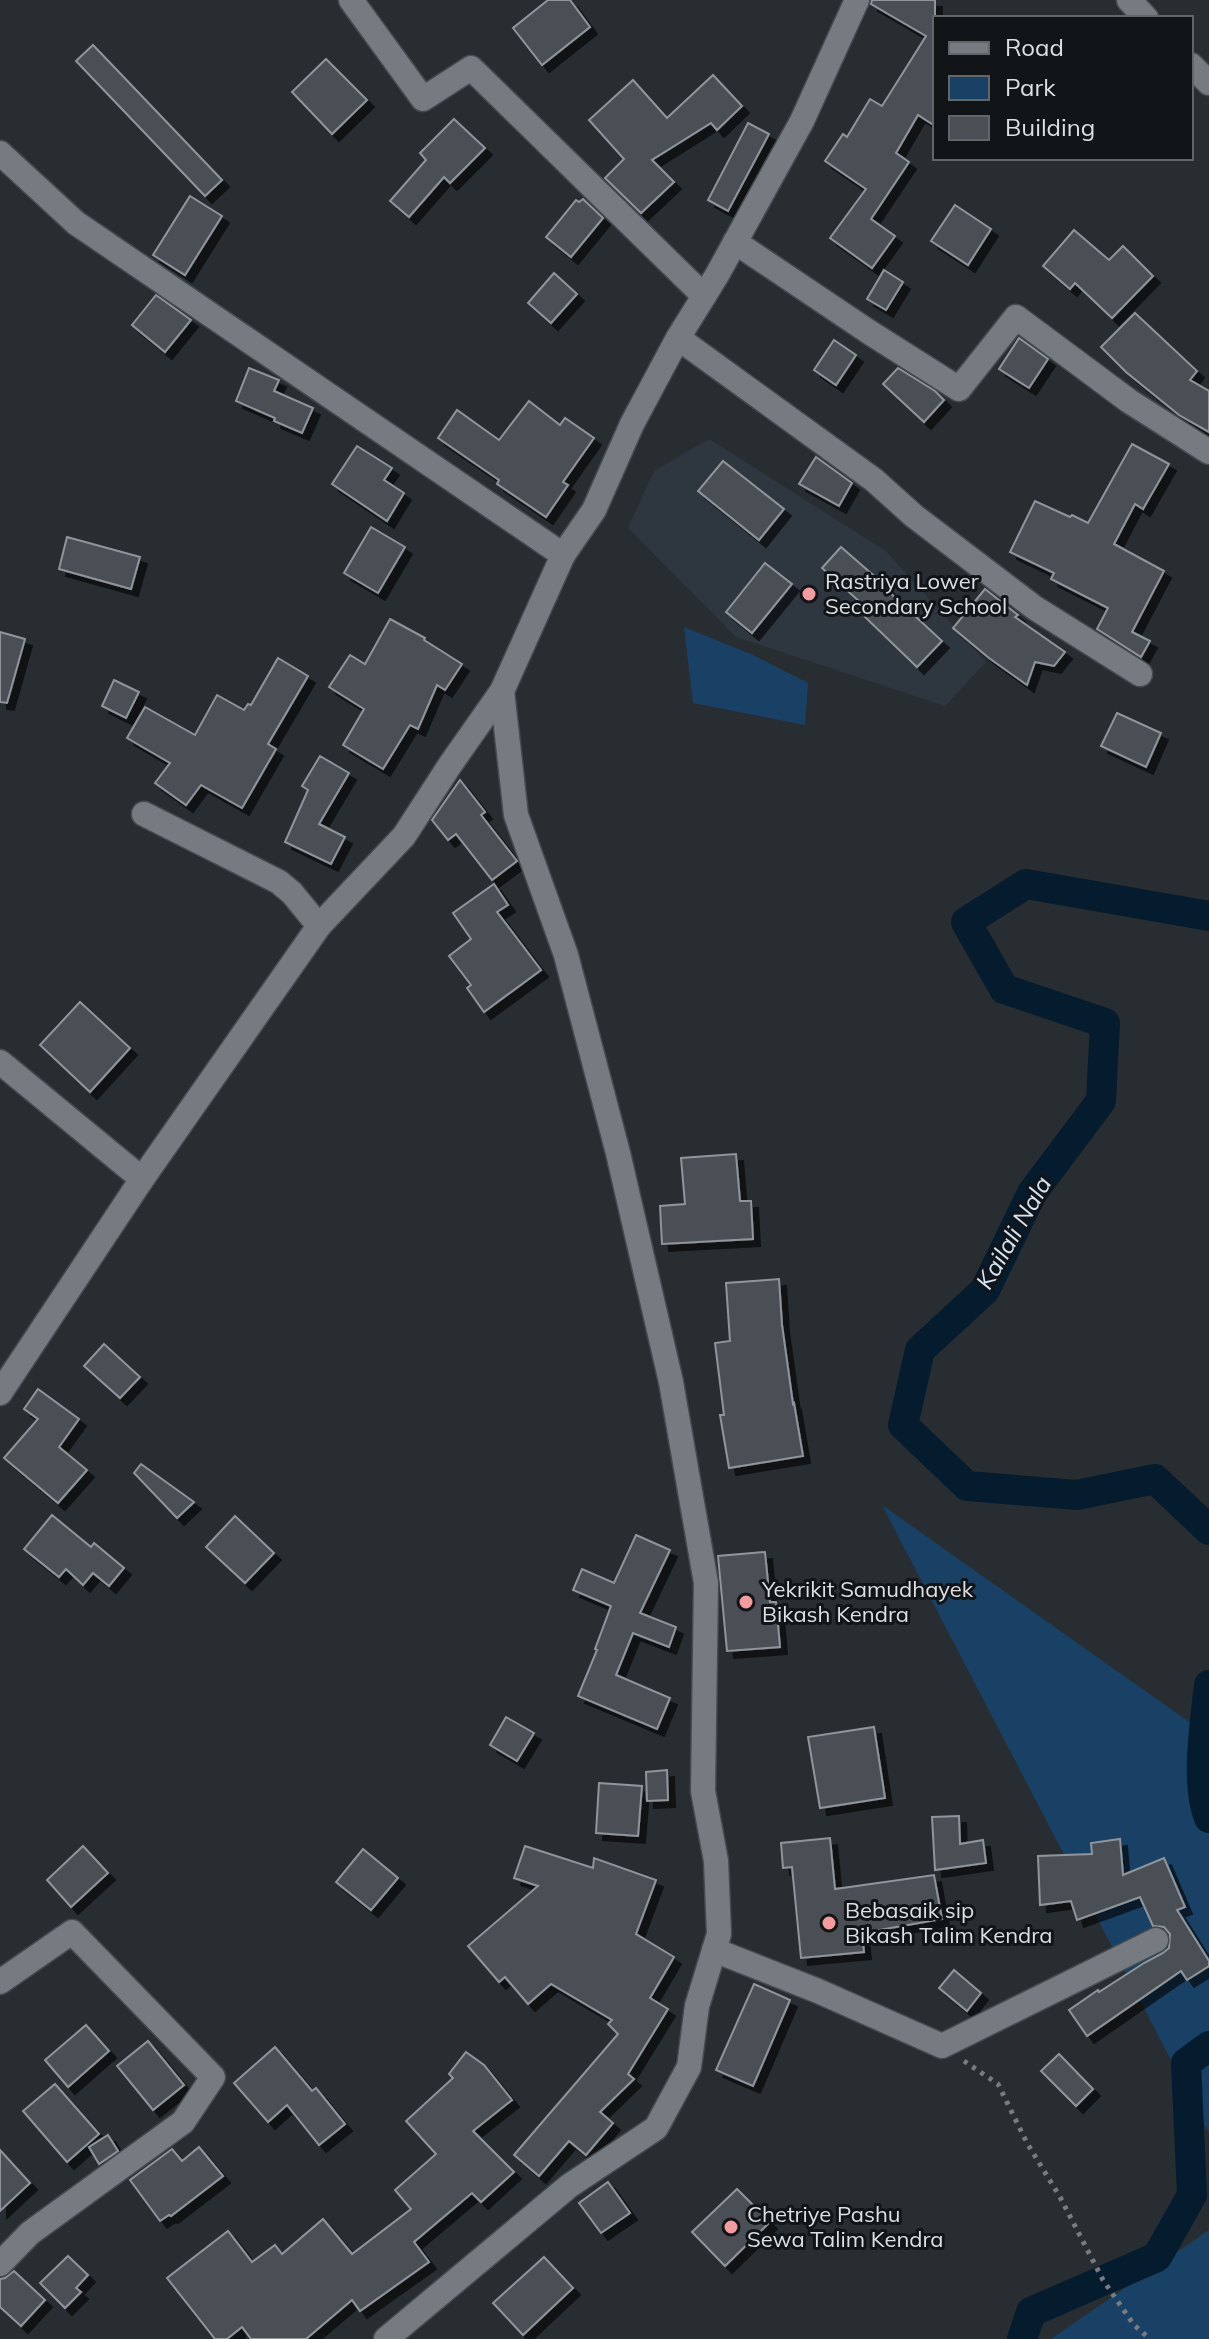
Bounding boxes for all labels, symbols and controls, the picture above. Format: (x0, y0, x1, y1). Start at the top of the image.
legend (933, 16, 1193, 160)
text: Road (1005, 32, 1064, 62)
text: Park (1005, 72, 1056, 102)
text: Building (1005, 112, 1095, 142)
place label: Rastriya Lower Secondary School (825, 567, 1007, 620)
marker: Rastriya Lower Secondary School (800, 585, 818, 603)
water label: Kailali Nala (969, 1171, 1058, 1294)
place label: Yekrikit Samudhayek Bikash Kendra (761, 1575, 974, 1628)
marker: Yekrikit Samudhayek Bikash Kendra (737, 1593, 755, 1611)
place label: Bebasaik sip Bikash Talim Kendra (845, 1896, 1052, 1949)
marker: Bebasaik sip Bikash Talim Kendra (820, 1914, 838, 1932)
place label: Chetriye Pashu Sewa Talim Kendra (747, 2200, 944, 2253)
marker: Chetriye Pashu Sewa Talim Kendra (722, 2218, 740, 2236)

